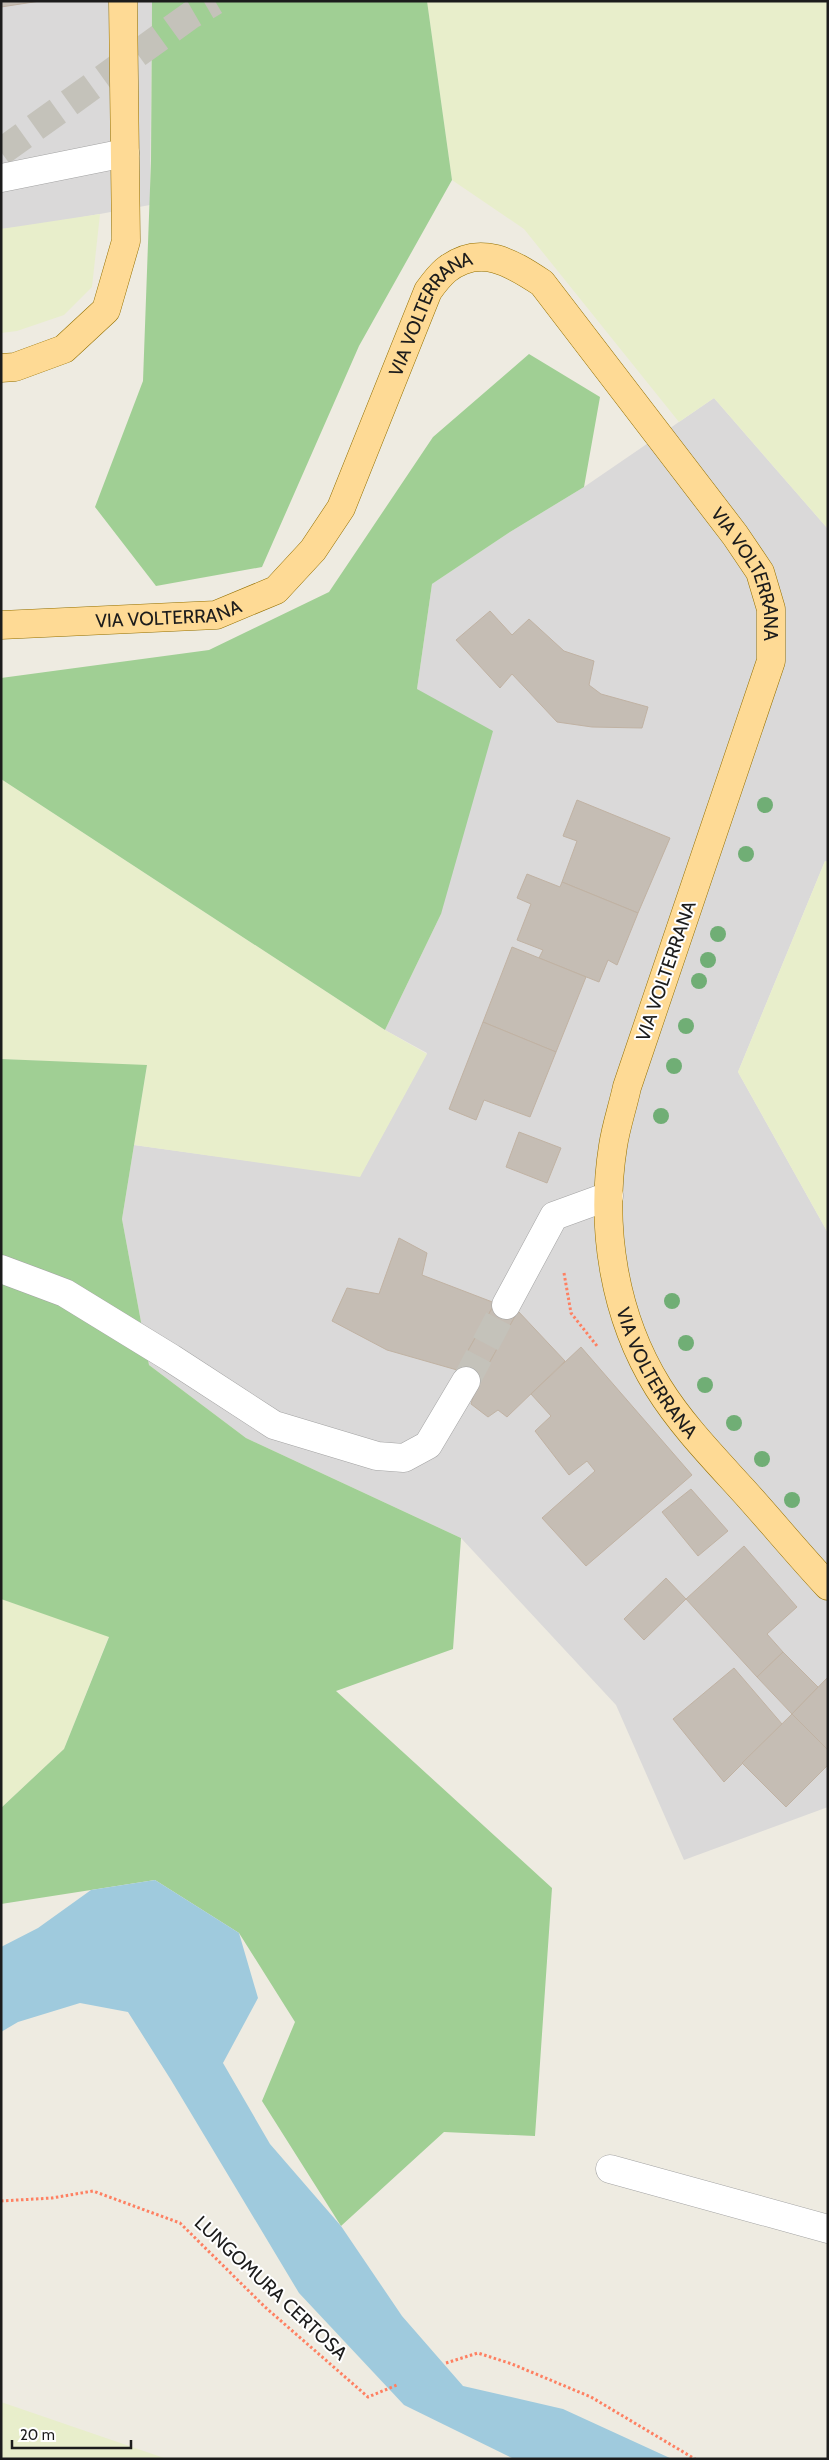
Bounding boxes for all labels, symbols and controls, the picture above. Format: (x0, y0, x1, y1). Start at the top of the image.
street label: VIA VOLTERRANA (384, 246, 475, 379)
street label: VIA VOLTERRANA (706, 503, 783, 641)
street label: VIA VOLTERRANA (95, 594, 245, 632)
street label: VIA VOLTERRANA (631, 897, 701, 1044)
street label: VIA VOLTERRANA (612, 1304, 703, 1443)
street label: LUNGOMURA CERTOSA (190, 2211, 352, 2365)
scale bar (12, 2418, 131, 2450)
text: 20 m (20, 2426, 55, 2444)

